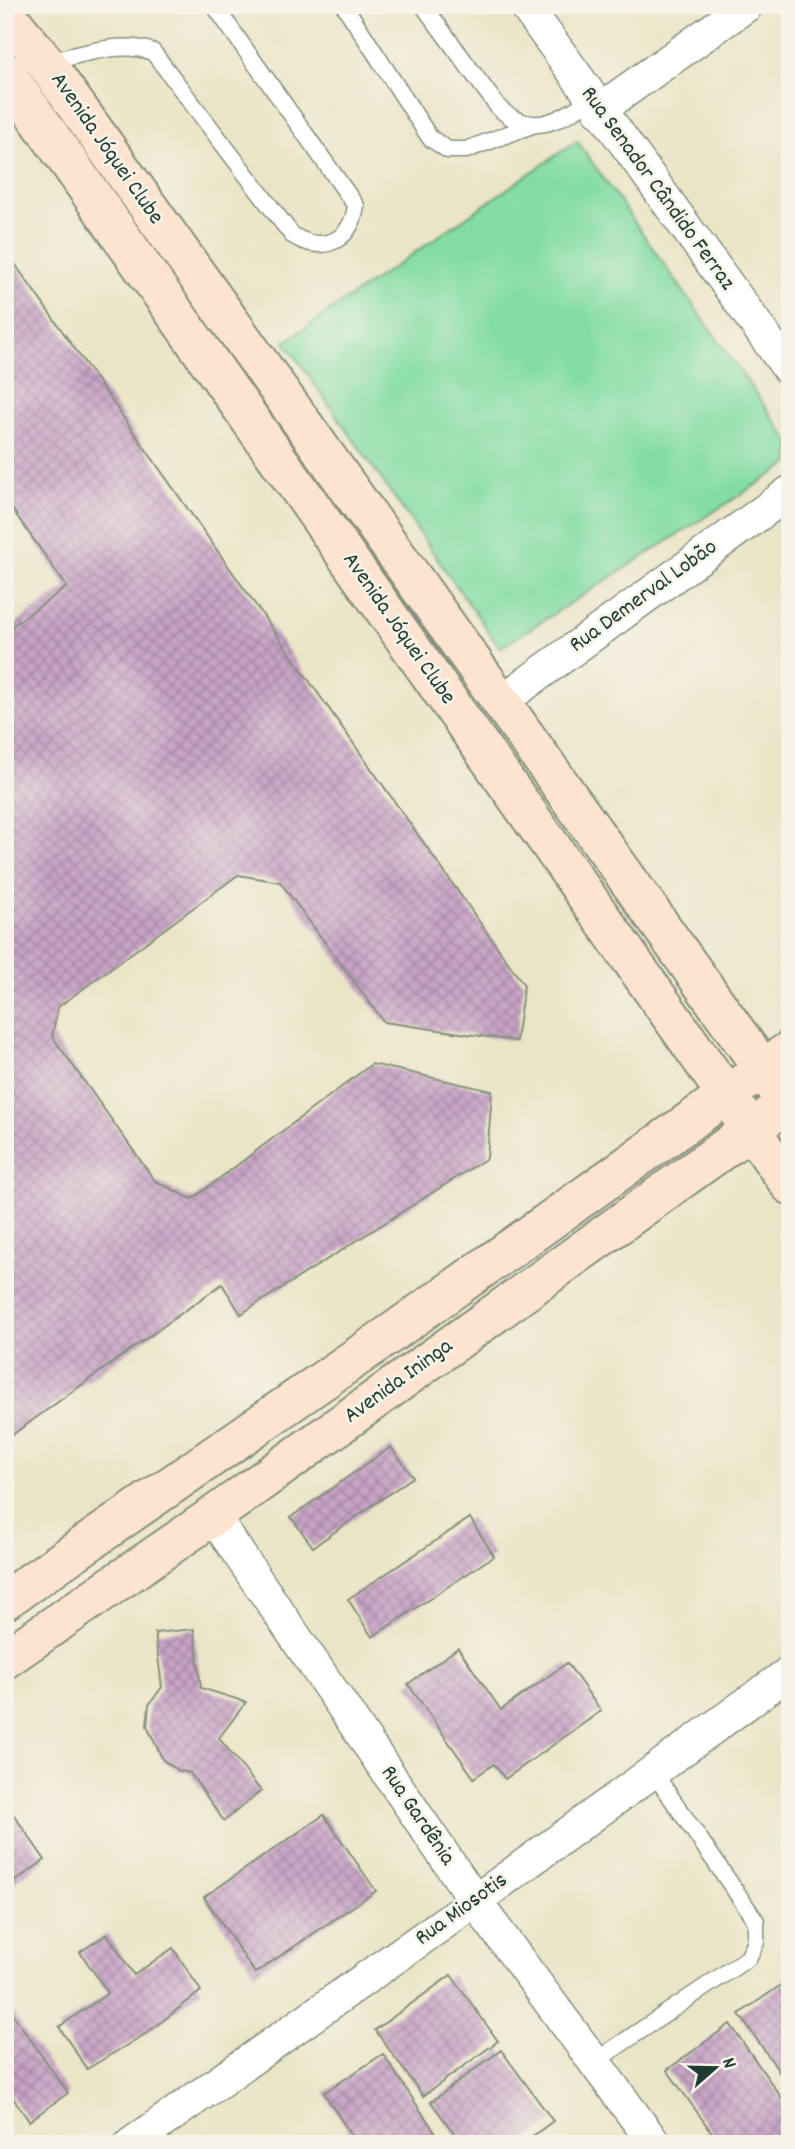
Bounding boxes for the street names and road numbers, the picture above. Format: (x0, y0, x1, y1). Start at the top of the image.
street label: Avenida Jóquei Clube (41, 66, 171, 232)
street label: Rua Senador Cândido Ferraz (572, 80, 743, 298)
street label: Rua Demerval Lobão (563, 532, 725, 662)
street label: Avenida Jóquei Clube (333, 546, 463, 712)
street label: Avenida Ininga (338, 1330, 461, 1433)
street label: Rua Gardênia (371, 1759, 463, 1874)
street label: Rua Miosotis (409, 1865, 515, 1955)

